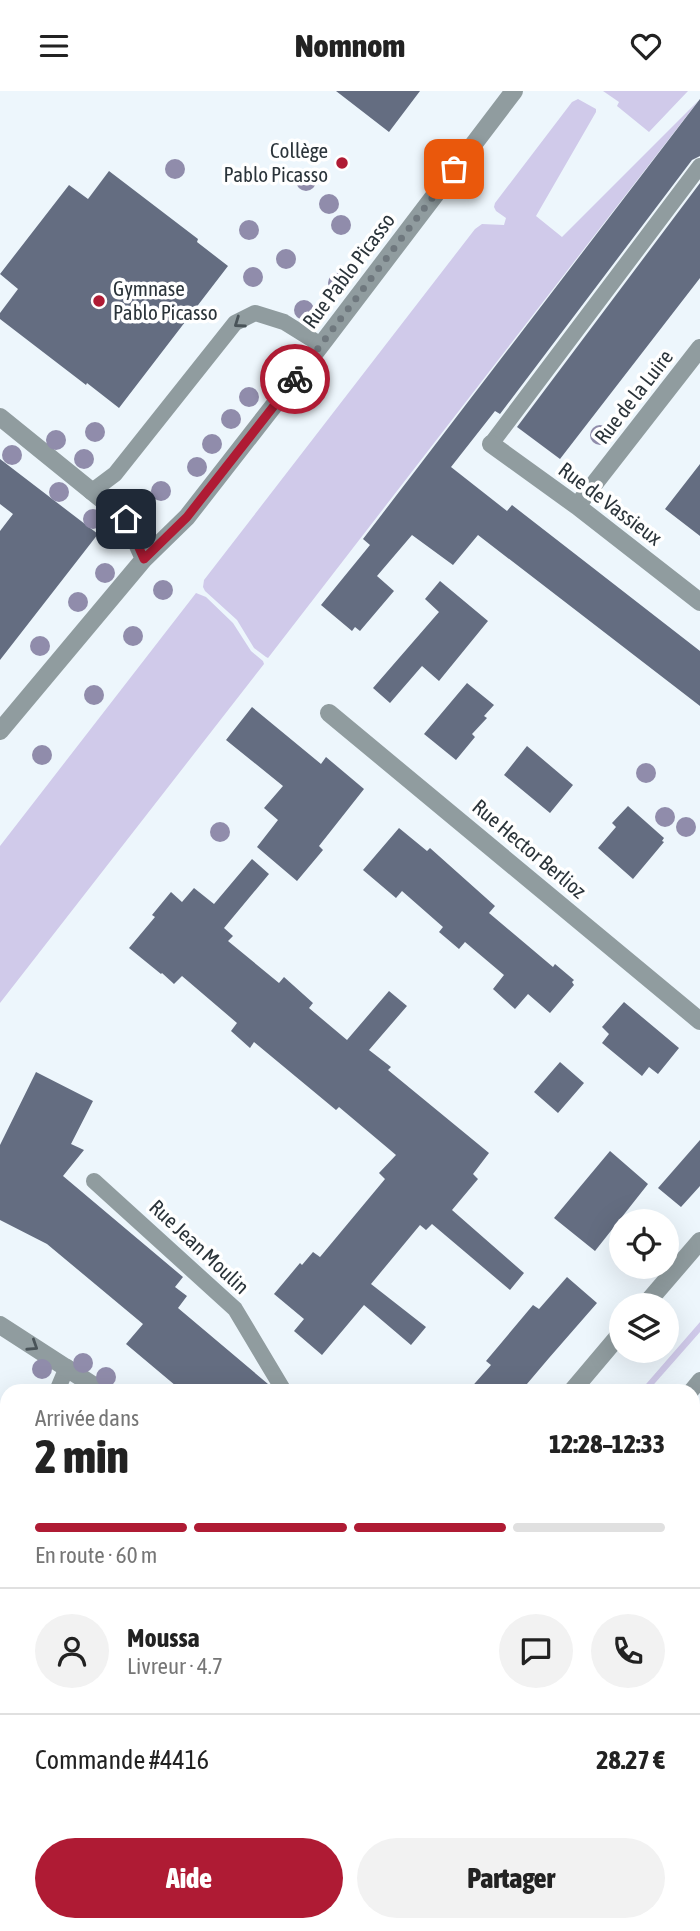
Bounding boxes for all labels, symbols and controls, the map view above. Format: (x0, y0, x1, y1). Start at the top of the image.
icon: menu (35, 27, 73, 65)
text: Nomnom (295, 27, 405, 64)
icon: heart (627, 27, 665, 65)
place label: Collège Pablo Picasso (223, 138, 328, 186)
pin (424, 139, 484, 199)
icon: bag (435, 150, 473, 188)
marker: Collège Pablo Picasso (334, 155, 350, 171)
street label: Rue Pablo Picasso (297, 208, 399, 333)
place label: Gymnase Pablo Picasso (113, 276, 218, 324)
marker: Gymnase Pablo Picasso (91, 293, 107, 309)
one-way arrow (234, 315, 247, 327)
courier (260, 344, 330, 414)
street label: Rue de la Luire (589, 345, 677, 448)
icon: bike (276, 360, 314, 398)
street label: Rue de Vassieux (554, 457, 667, 550)
pin (96, 489, 156, 549)
icon: home (107, 500, 145, 538)
street label: Rue Hector Berlioz (468, 794, 592, 903)
street label: Rue Jean Moulin (145, 1194, 254, 1298)
map controls (609, 1209, 679, 1363)
button: locate (609, 1209, 679, 1279)
button: layers (609, 1293, 679, 1363)
one-way arrow (26, 1338, 39, 1351)
text: Arrivée dans (35, 1405, 139, 1431)
text: 12:28–12:33 (549, 1429, 665, 1459)
text: 2 min (35, 1430, 129, 1483)
text: En route · 60 m (35, 1542, 157, 1568)
button: person (35, 1614, 109, 1688)
button: chat (499, 1614, 573, 1688)
button: phone (591, 1614, 665, 1688)
text: Moussa (127, 1623, 200, 1653)
text: Livreur · 4.7 (127, 1653, 223, 1679)
text: Commande #4416 (35, 1745, 209, 1775)
text: 28.27 € (596, 1745, 665, 1775)
button: Aide (35, 1838, 343, 1918)
button: Partager (357, 1838, 665, 1918)

